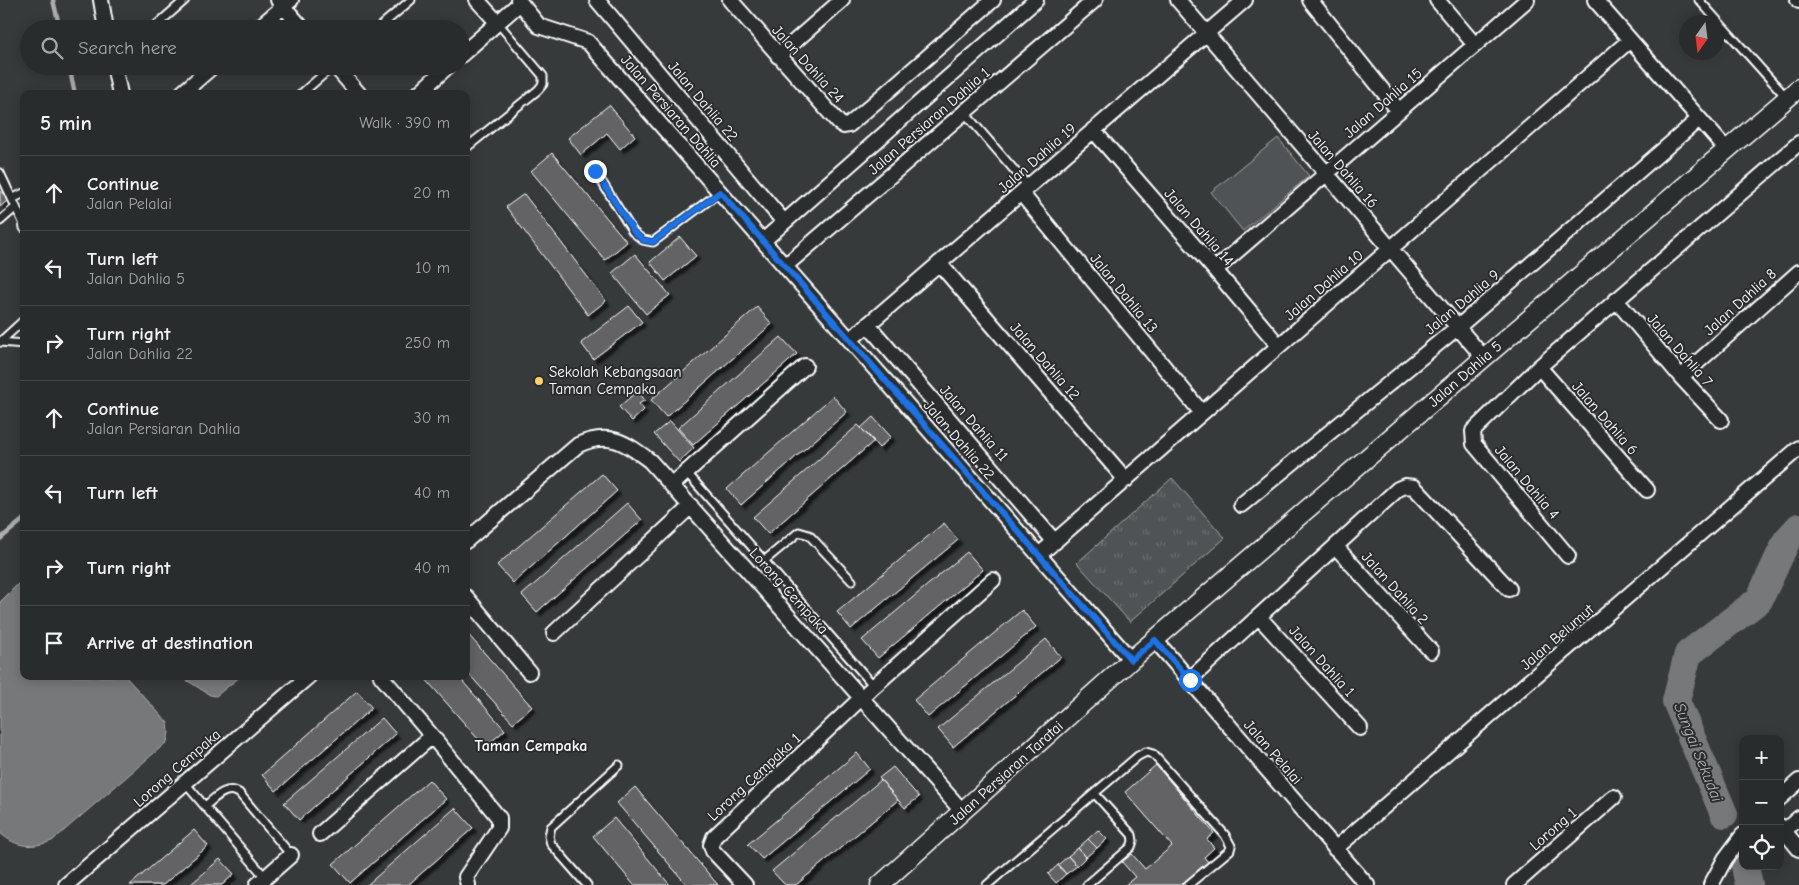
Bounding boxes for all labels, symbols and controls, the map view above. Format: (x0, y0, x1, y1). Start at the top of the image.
north arrow (1679, 15, 1724, 60)
search box (20, 20, 470, 75)
street label: Jalan Dahlia 24 (768, 21, 848, 107)
icon: search (38, 34, 66, 62)
text: Search here (78, 37, 177, 59)
street label: Jalan Persiaran Dahlia (617, 51, 725, 171)
street label: Jalan Dahlia 22 (664, 57, 742, 145)
street label: Jalan Persiaran Dahlia 1 (865, 63, 993, 179)
street label: Jalan Dahlia 15 (1340, 64, 1426, 142)
text: 5 min (40, 111, 92, 135)
text: Walk · 390 m (359, 114, 450, 132)
street label: Jalan Dahlia 19 (994, 119, 1080, 197)
street label: Jalan Dahlia 16 (1304, 126, 1382, 212)
route end (584, 160, 607, 183)
text: Continue (87, 173, 159, 195)
icon: ahead (40, 179, 68, 207)
text: 20 m (413, 184, 450, 202)
street label: Jalan Dahlia 14 (1160, 185, 1238, 269)
text: Jalan Pelalai (87, 195, 172, 213)
street label: Jalan Dahlia 10 (1281, 246, 1367, 324)
text: Turn left (87, 248, 158, 270)
street label: Jalan Dahlia 13 (1086, 250, 1162, 336)
icon: left (40, 254, 68, 282)
text: 10 m (415, 259, 450, 277)
street label: Jalan Dahlia 8 (1700, 265, 1780, 339)
street label: Jalan Dahlia 9 (1421, 266, 1503, 338)
text: Jalan Dahlia 5 (87, 270, 185, 288)
street label: Jalan Dahlia 7 (1643, 310, 1717, 390)
street label: Jalan Dahlia 12 (1006, 318, 1084, 404)
text: Turn right (87, 323, 171, 345)
icon: right (40, 329, 68, 357)
text: 250 m (405, 334, 450, 352)
street label: Jalan Dahlia 5 (1424, 337, 1506, 411)
text: Jalan Dahlia 22 (87, 345, 193, 363)
place label: Sekolah Kebangsaan Taman Cempaka (549, 363, 682, 398)
marker: Sekolah Kebangsaan Taman Cempaka (533, 375, 545, 387)
street label: Jalan Dahlia 6 (1568, 377, 1642, 459)
street label: Jalan Dahlia 11 (936, 381, 1012, 465)
street label: Jalan Dahlia 22 (920, 397, 998, 483)
text: Continue (87, 398, 159, 420)
icon: ahead (40, 404, 68, 432)
text: 30 m (414, 409, 450, 427)
text: Jalan Persiaran Dahlia (87, 420, 241, 438)
street label: Jalan Dahlia 4 (1491, 441, 1563, 523)
icon: left (40, 479, 68, 507)
text: Turn left (87, 482, 158, 504)
text: 40 m (414, 484, 450, 502)
street label: Lorong Cempaka (746, 544, 832, 638)
street label: Jalan Dahlia 2 (1358, 548, 1432, 628)
icon: right (40, 554, 68, 582)
text: Turn right (87, 557, 171, 579)
text: 40 m (414, 559, 450, 577)
street label: Jalan Belumut (1517, 600, 1598, 674)
street label: Jalan Dahlia 1 (1285, 622, 1359, 700)
icon: arrive (40, 629, 68, 657)
text: Arrive at destination (87, 632, 253, 654)
route start (1179, 669, 1202, 692)
water label: Sungai Sekudai (1670, 700, 1726, 805)
street label: Jalan Pelalai (1240, 716, 1306, 788)
street label: Jalan Persiaran Taratai (945, 717, 1067, 829)
street label: Lorong Cempaka (130, 725, 224, 811)
street label: Lorong Cempaka 1 (704, 729, 804, 825)
map controls (1739, 735, 1784, 870)
button: + (1739, 735, 1784, 780)
district label: Taman Cempaka (475, 737, 587, 755)
button: − (1739, 780, 1784, 825)
street label: Lorong 1 (1526, 804, 1580, 854)
button: locate (1739, 825, 1784, 870)

